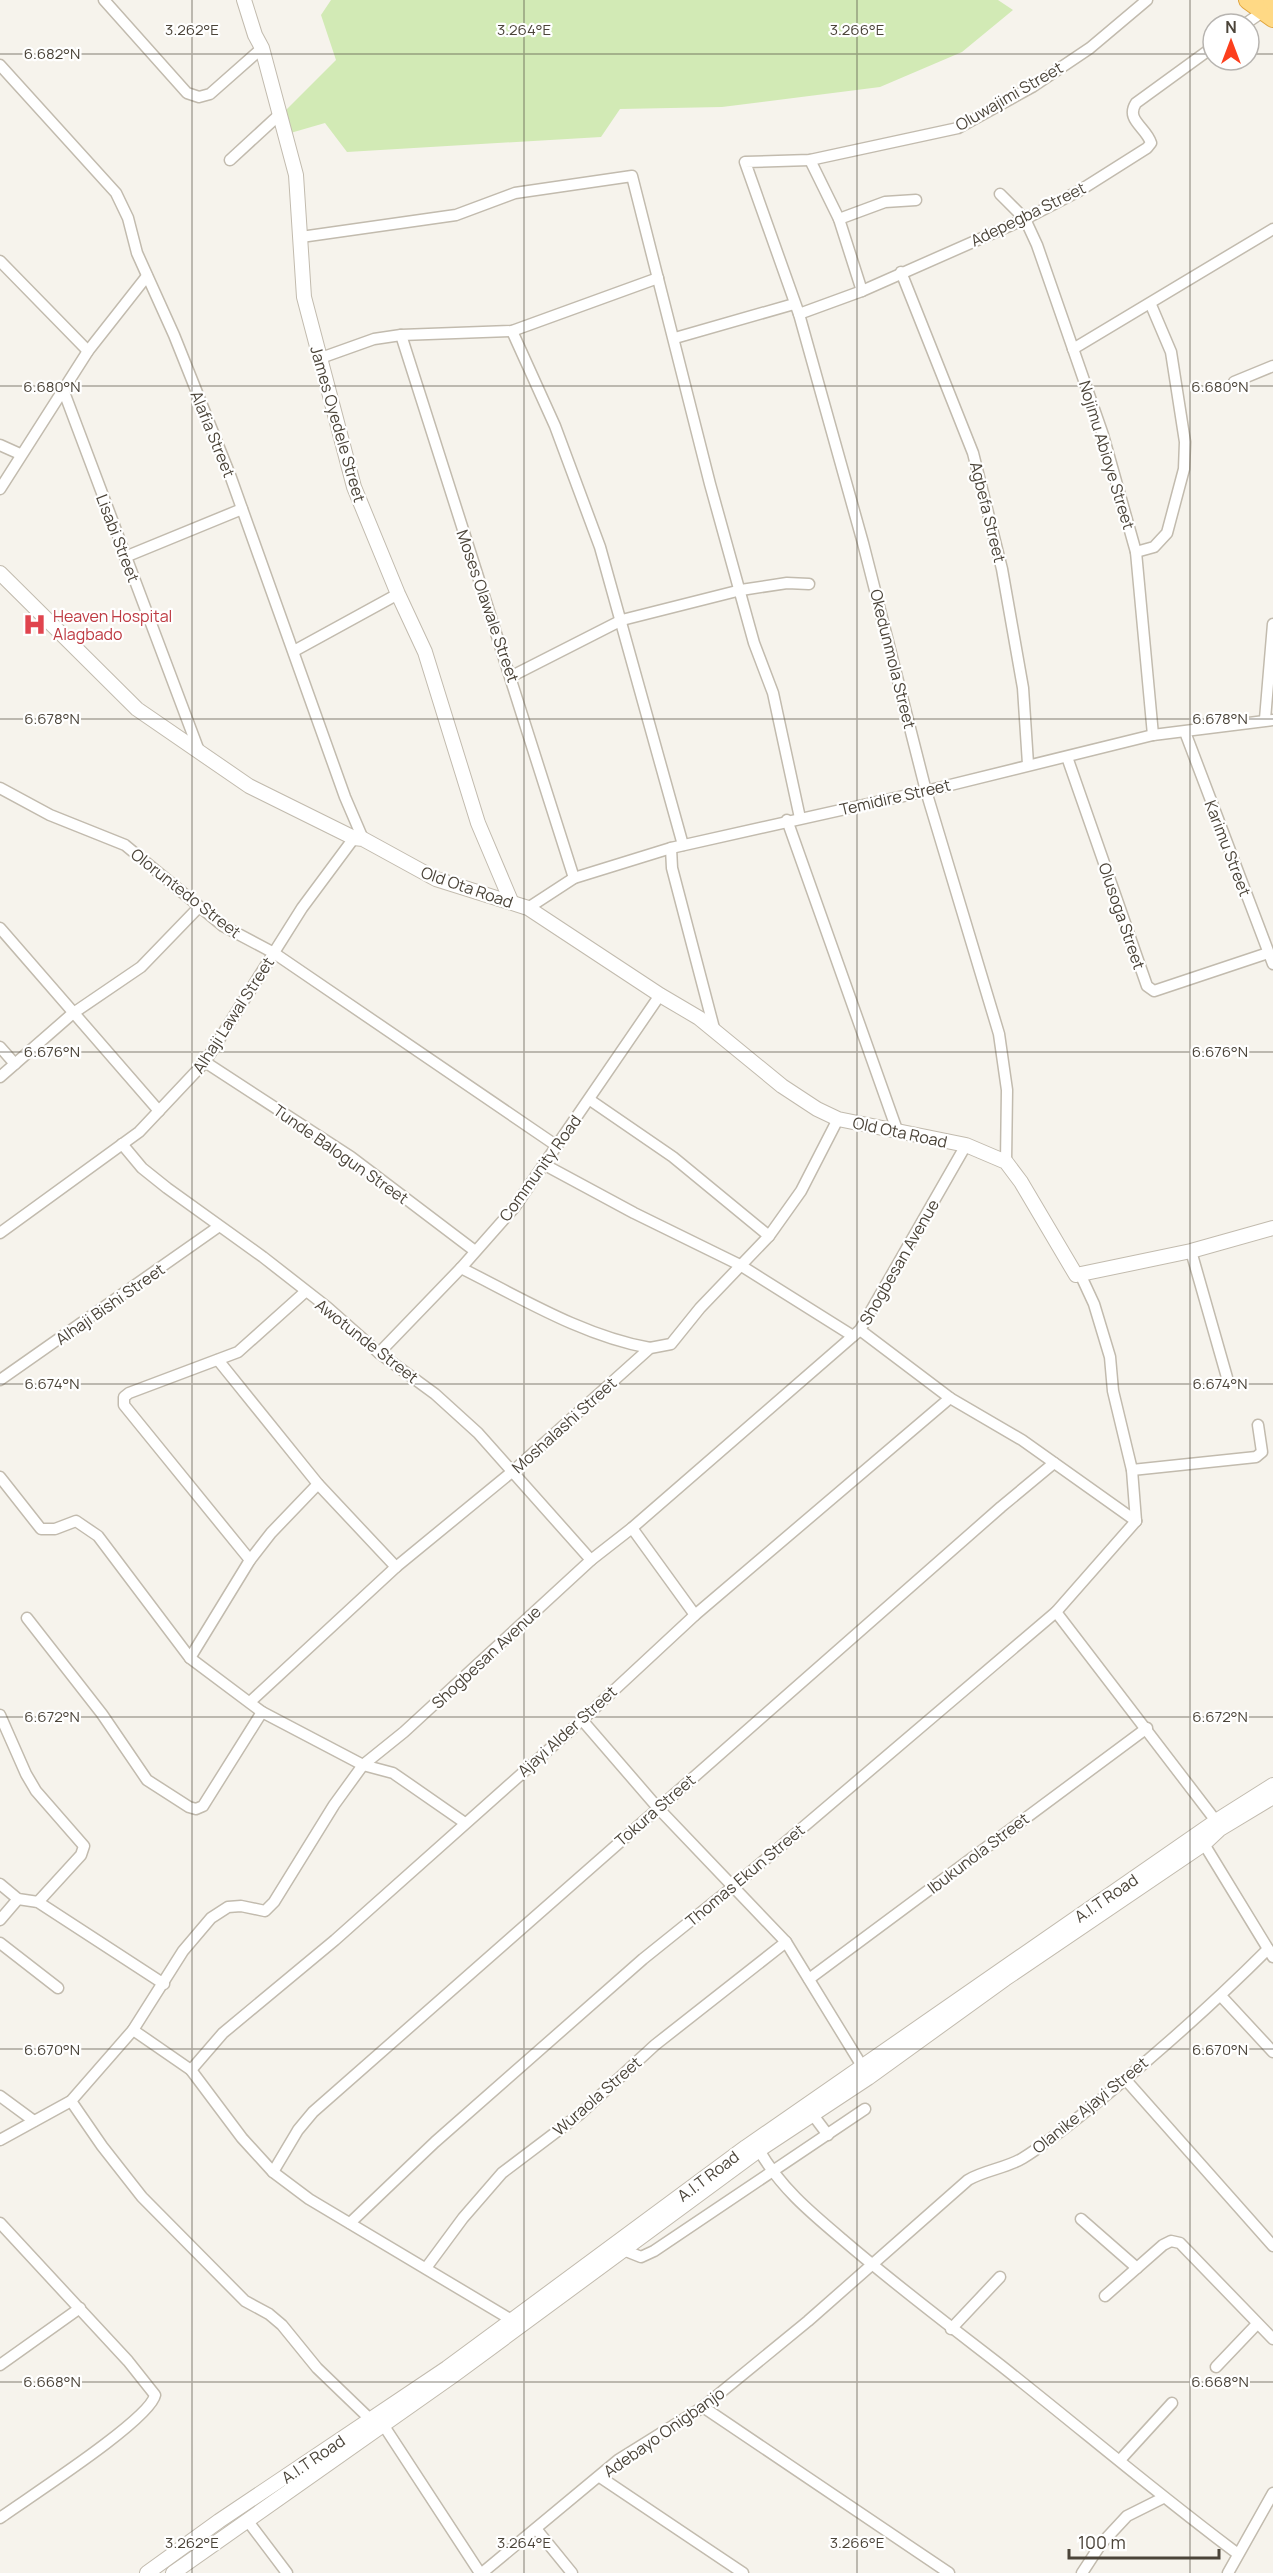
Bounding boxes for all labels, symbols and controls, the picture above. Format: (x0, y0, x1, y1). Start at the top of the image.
north arrow (1201, 12, 1261, 72)
text: N (1225, 16, 1237, 38)
text: 3.262°E (165, 19, 219, 40)
text: 3.264°E (497, 19, 551, 40)
text: 3.266°E (830, 19, 884, 40)
text: 6.682°N (24, 43, 80, 64)
street label: Oluwajimi Street (951, 56, 1067, 136)
street label: Adepegba Street (967, 177, 1089, 251)
street label: James Oyedele Street (305, 343, 371, 505)
text: 6.680°N (23, 376, 81, 397)
text: 6.680°N (1191, 376, 1249, 397)
street label: Nojimu Abioye Street (1074, 378, 1140, 532)
street label: Alafia Street (186, 387, 240, 481)
street label: Agbefa Street (965, 459, 1011, 565)
street label: Lisabi Street (91, 491, 145, 585)
street label: Moses Olawale Street (452, 527, 524, 685)
street label: Okedunmola Street (865, 587, 921, 731)
place label: Heaven Hospital Alagbado (53, 605, 172, 645)
hospital icon: Heaven Hospital Alagbado (22, 612, 48, 638)
text: 6.678°N (24, 708, 80, 729)
text: 6.678°N (1192, 708, 1248, 729)
street label: Temidire Street (837, 774, 953, 820)
street label: Karimu Street (1200, 797, 1256, 899)
street label: Oloruntedo Street (126, 843, 246, 943)
street label: Olusoga Street (1093, 860, 1151, 972)
street label: Old Ota Road (418, 861, 516, 913)
street label: Alhaji Lawal Street (187, 953, 279, 1077)
text: 6.676°N (24, 1041, 80, 1062)
text: 6.676°N (1192, 1041, 1248, 1062)
street label: Tunde Balogun Street (269, 1099, 413, 1209)
street label: Community Road (494, 1110, 586, 1226)
street label: Old Ota Road (851, 1111, 949, 1153)
street label: Shogbesan Avenue (854, 1195, 944, 1329)
street label: Alhaji Bishi Street (51, 1258, 169, 1350)
street label: Awotunde Street (311, 1294, 423, 1388)
street label: Moshalashi Street (507, 1372, 621, 1478)
text: 6.674°N (24, 1373, 80, 1394)
text: 6.674°N (1192, 1373, 1248, 1394)
street label: Shogbesan Avenue (427, 1601, 545, 1713)
street label: Ajayi Alder Street (513, 1680, 621, 1782)
text: 6.672°N (24, 1706, 80, 1727)
text: 6.672°N (1192, 1706, 1248, 1727)
street label: Tokura Street (610, 1769, 700, 1851)
street label: Ibukunola Street (923, 1808, 1033, 1898)
street label: Thomas Ekun Street (681, 1819, 809, 1931)
street label: A.I.T Road (1070, 1869, 1142, 1927)
text: 6.670°N (24, 2039, 80, 2060)
text: 6.670°N (1192, 2039, 1248, 2060)
street label: Wuraola Street (548, 2051, 646, 2141)
street label: Olanike Ajayi Street (1028, 2052, 1152, 2158)
street label: A.I.T Road (673, 2145, 743, 2207)
text: 6.668°N (23, 2371, 81, 2392)
text: 6.668°N (1191, 2371, 1249, 2392)
street label: Adebayo Onigbanjo (599, 2382, 729, 2482)
street label: A.I.T Road (277, 2430, 349, 2488)
scale bar (1069, 2522, 1219, 2560)
text: 100 m (1078, 2530, 1126, 2554)
text: 3.262°E (165, 2532, 219, 2553)
text: 3.264°E (497, 2532, 551, 2553)
text: 3.266°E (830, 2532, 884, 2553)

